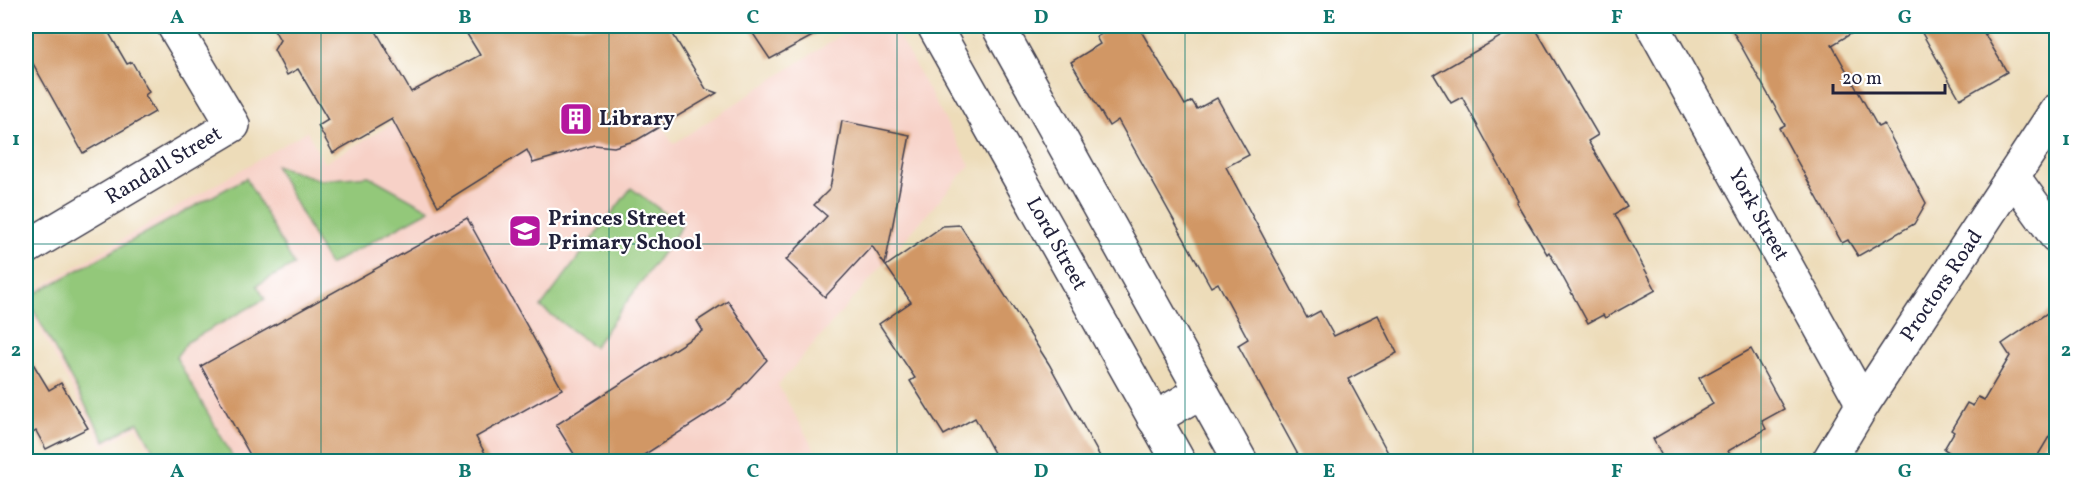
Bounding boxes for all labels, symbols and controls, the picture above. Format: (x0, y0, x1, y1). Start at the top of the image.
text: A (170, 4, 184, 32)
text: B (458, 4, 472, 32)
text: C (747, 4, 760, 32)
text: D (1034, 4, 1048, 32)
text: E (1323, 4, 1335, 32)
text: F (1611, 4, 1623, 32)
text: G (1898, 4, 1912, 32)
scale bar (1833, 57, 1946, 95)
text: 20 m (1842, 67, 1882, 92)
building icon: Library (558, 101, 594, 137)
place label: Library (599, 105, 675, 134)
street label: Randall Street (100, 120, 228, 212)
text: 1 (12, 126, 20, 154)
text: 1 (2062, 126, 2070, 154)
street label: York Street (1721, 163, 1795, 267)
street label: Lord Street (1018, 192, 1094, 296)
place label: Princes Street Primary School (548, 205, 702, 258)
school or university icon: Princes Street Primary School (507, 213, 543, 249)
street label: Proctors Road (1894, 224, 1990, 348)
text: 2 (11, 337, 21, 365)
text: 2 (2061, 337, 2071, 365)
text: A (170, 458, 184, 486)
text: B (458, 458, 472, 486)
text: C (747, 458, 760, 486)
text: D (1034, 458, 1048, 486)
text: E (1323, 458, 1335, 486)
text: F (1611, 458, 1623, 486)
text: G (1898, 458, 1912, 486)

